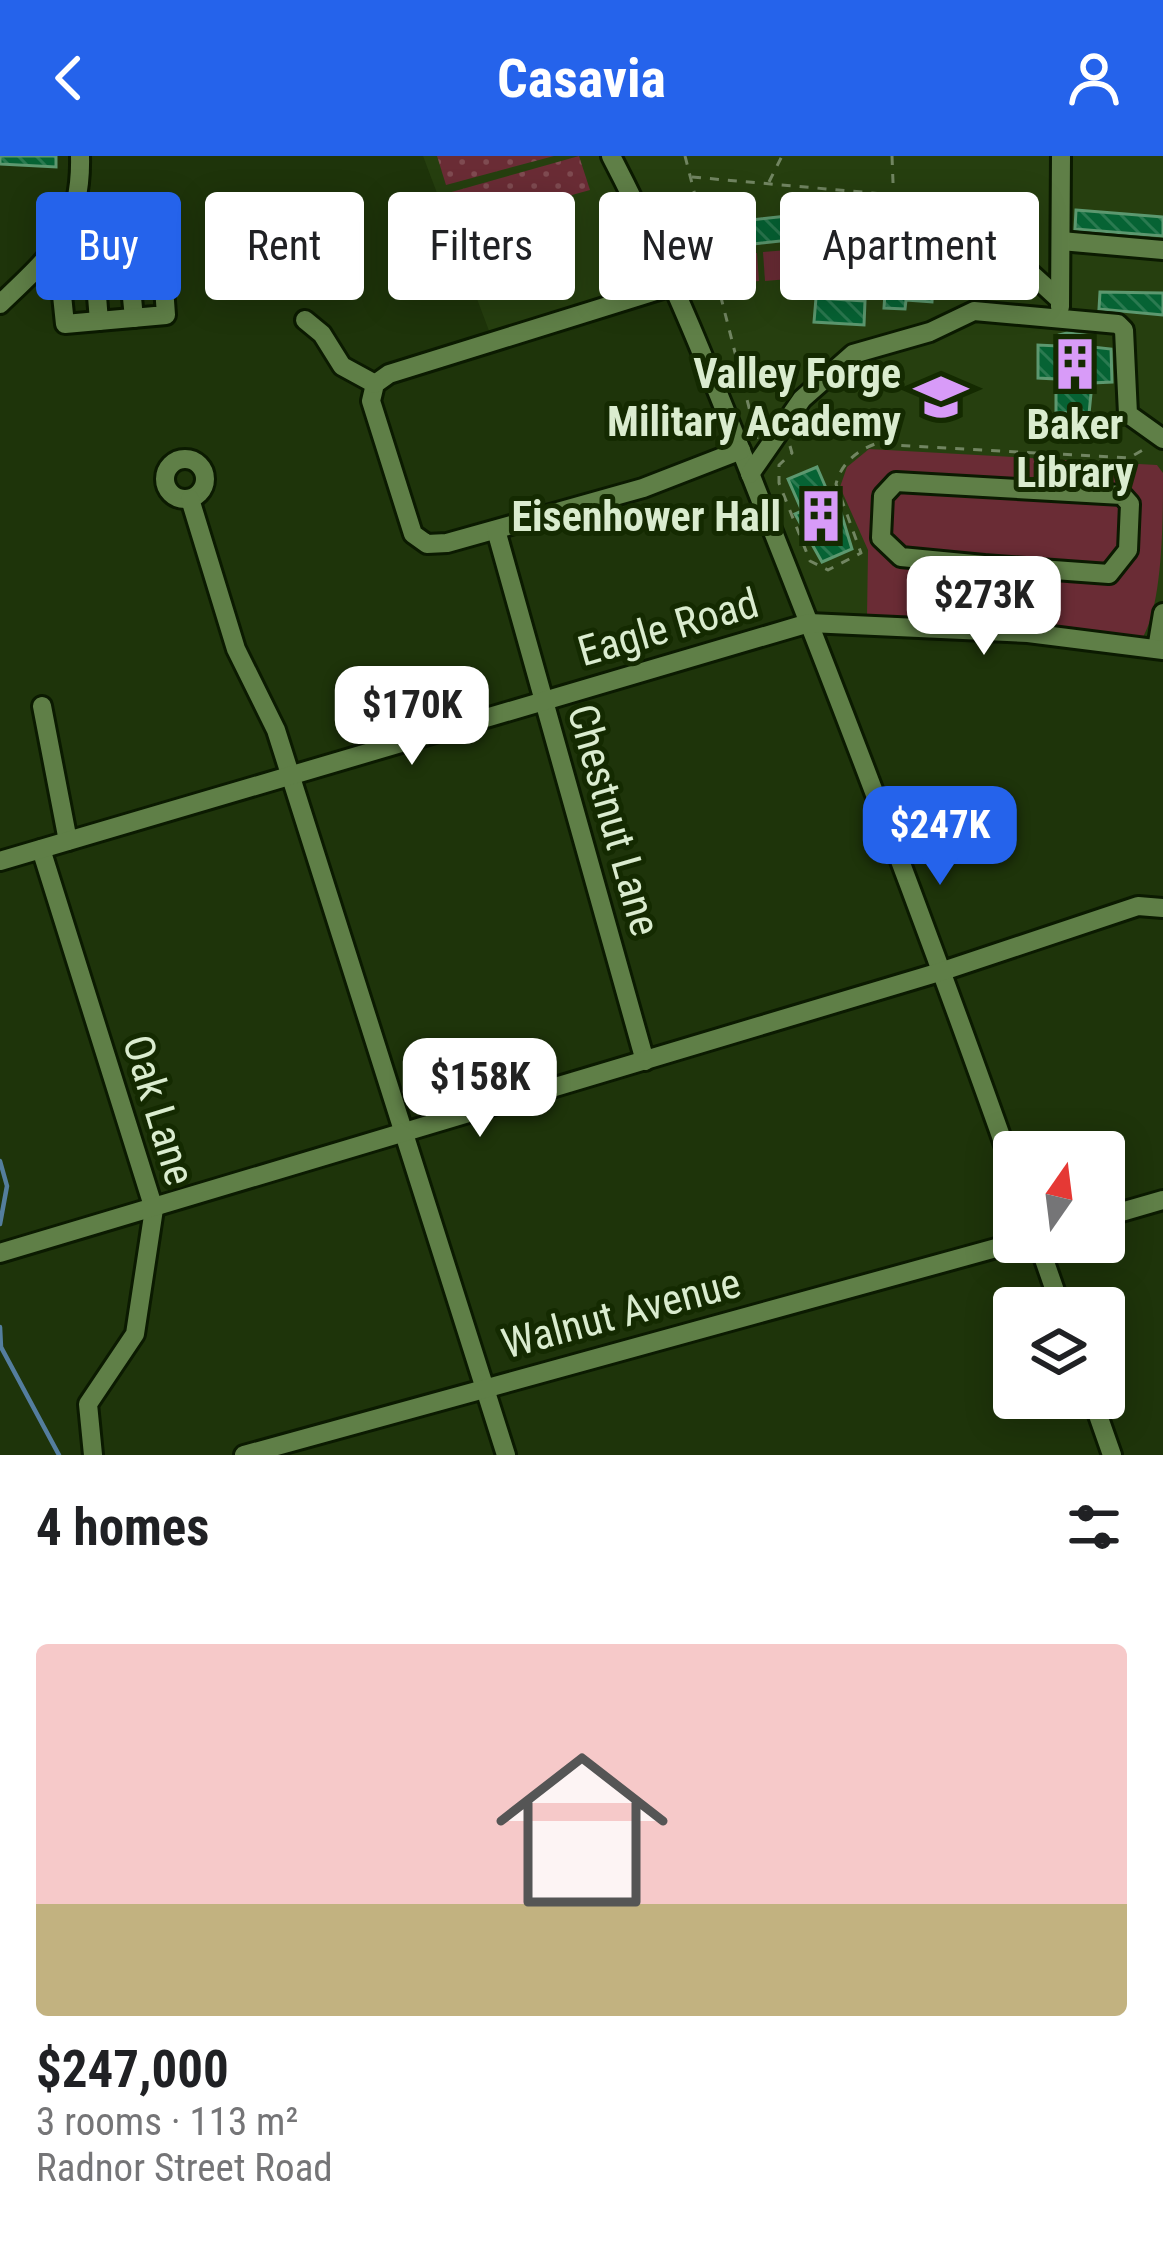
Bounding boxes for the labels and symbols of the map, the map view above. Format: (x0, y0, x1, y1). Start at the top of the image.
building icon: Baker Library (1046, 335, 1104, 393)
place label: Valley Forge Military Academy (607, 349, 901, 446)
school or university icon: Valley Forge Military Academy (912, 368, 970, 426)
place label: Baker Library (1016, 400, 1134, 497)
building icon: Eisenhower Hall (792, 487, 850, 545)
place label: Eisenhower Hall (511, 492, 781, 541)
pin: $273K (900, 556, 1068, 658)
street label: Eagle Road (572, 578, 764, 676)
pin: $170K (328, 666, 496, 768)
street label: Chestnut Lane (558, 699, 670, 941)
pin: $247K (856, 786, 1024, 888)
street label: Oak Lane (113, 1029, 205, 1191)
pin: $158K (396, 1038, 564, 1140)
north arrow (993, 1131, 1125, 1263)
street label: Walnut Avenue (496, 1258, 746, 1368)

